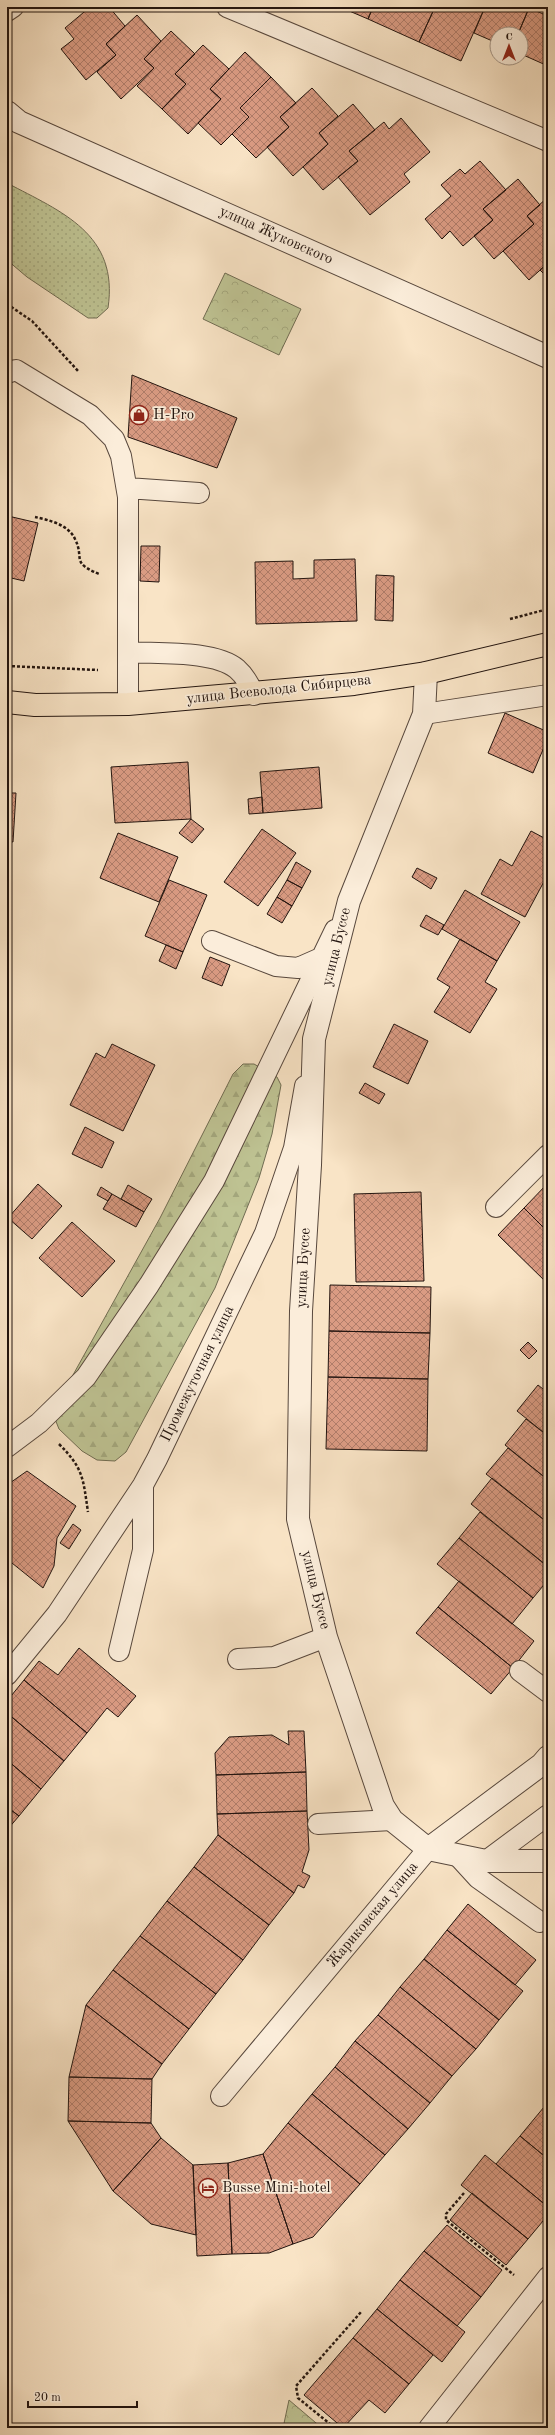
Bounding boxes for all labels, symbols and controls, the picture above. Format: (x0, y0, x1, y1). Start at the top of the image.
north arrow (489, 26, 529, 66)
text: С (505, 32, 513, 43)
street label: улица Жуковского (217, 204, 335, 268)
shop icon: H-Pro (128, 404, 150, 426)
place label: H-Pro (153, 408, 194, 423)
street label: улица Всеволода Сибирцева (186, 673, 373, 707)
street label: улица Буссе (320, 906, 354, 988)
street label: улица Буссе (294, 1227, 314, 1309)
street label: Промежуточная улица (159, 1303, 238, 1444)
street label: улица Буссе (298, 1549, 332, 1631)
street label: Жариковская улица (325, 1859, 422, 1971)
hotel icon: Busse Mini-hotel (197, 2177, 219, 2199)
place label: Busse Mini-hotel (222, 2181, 331, 2196)
scale bar (28, 2383, 137, 2409)
text: 20 m (34, 2392, 61, 2404)

